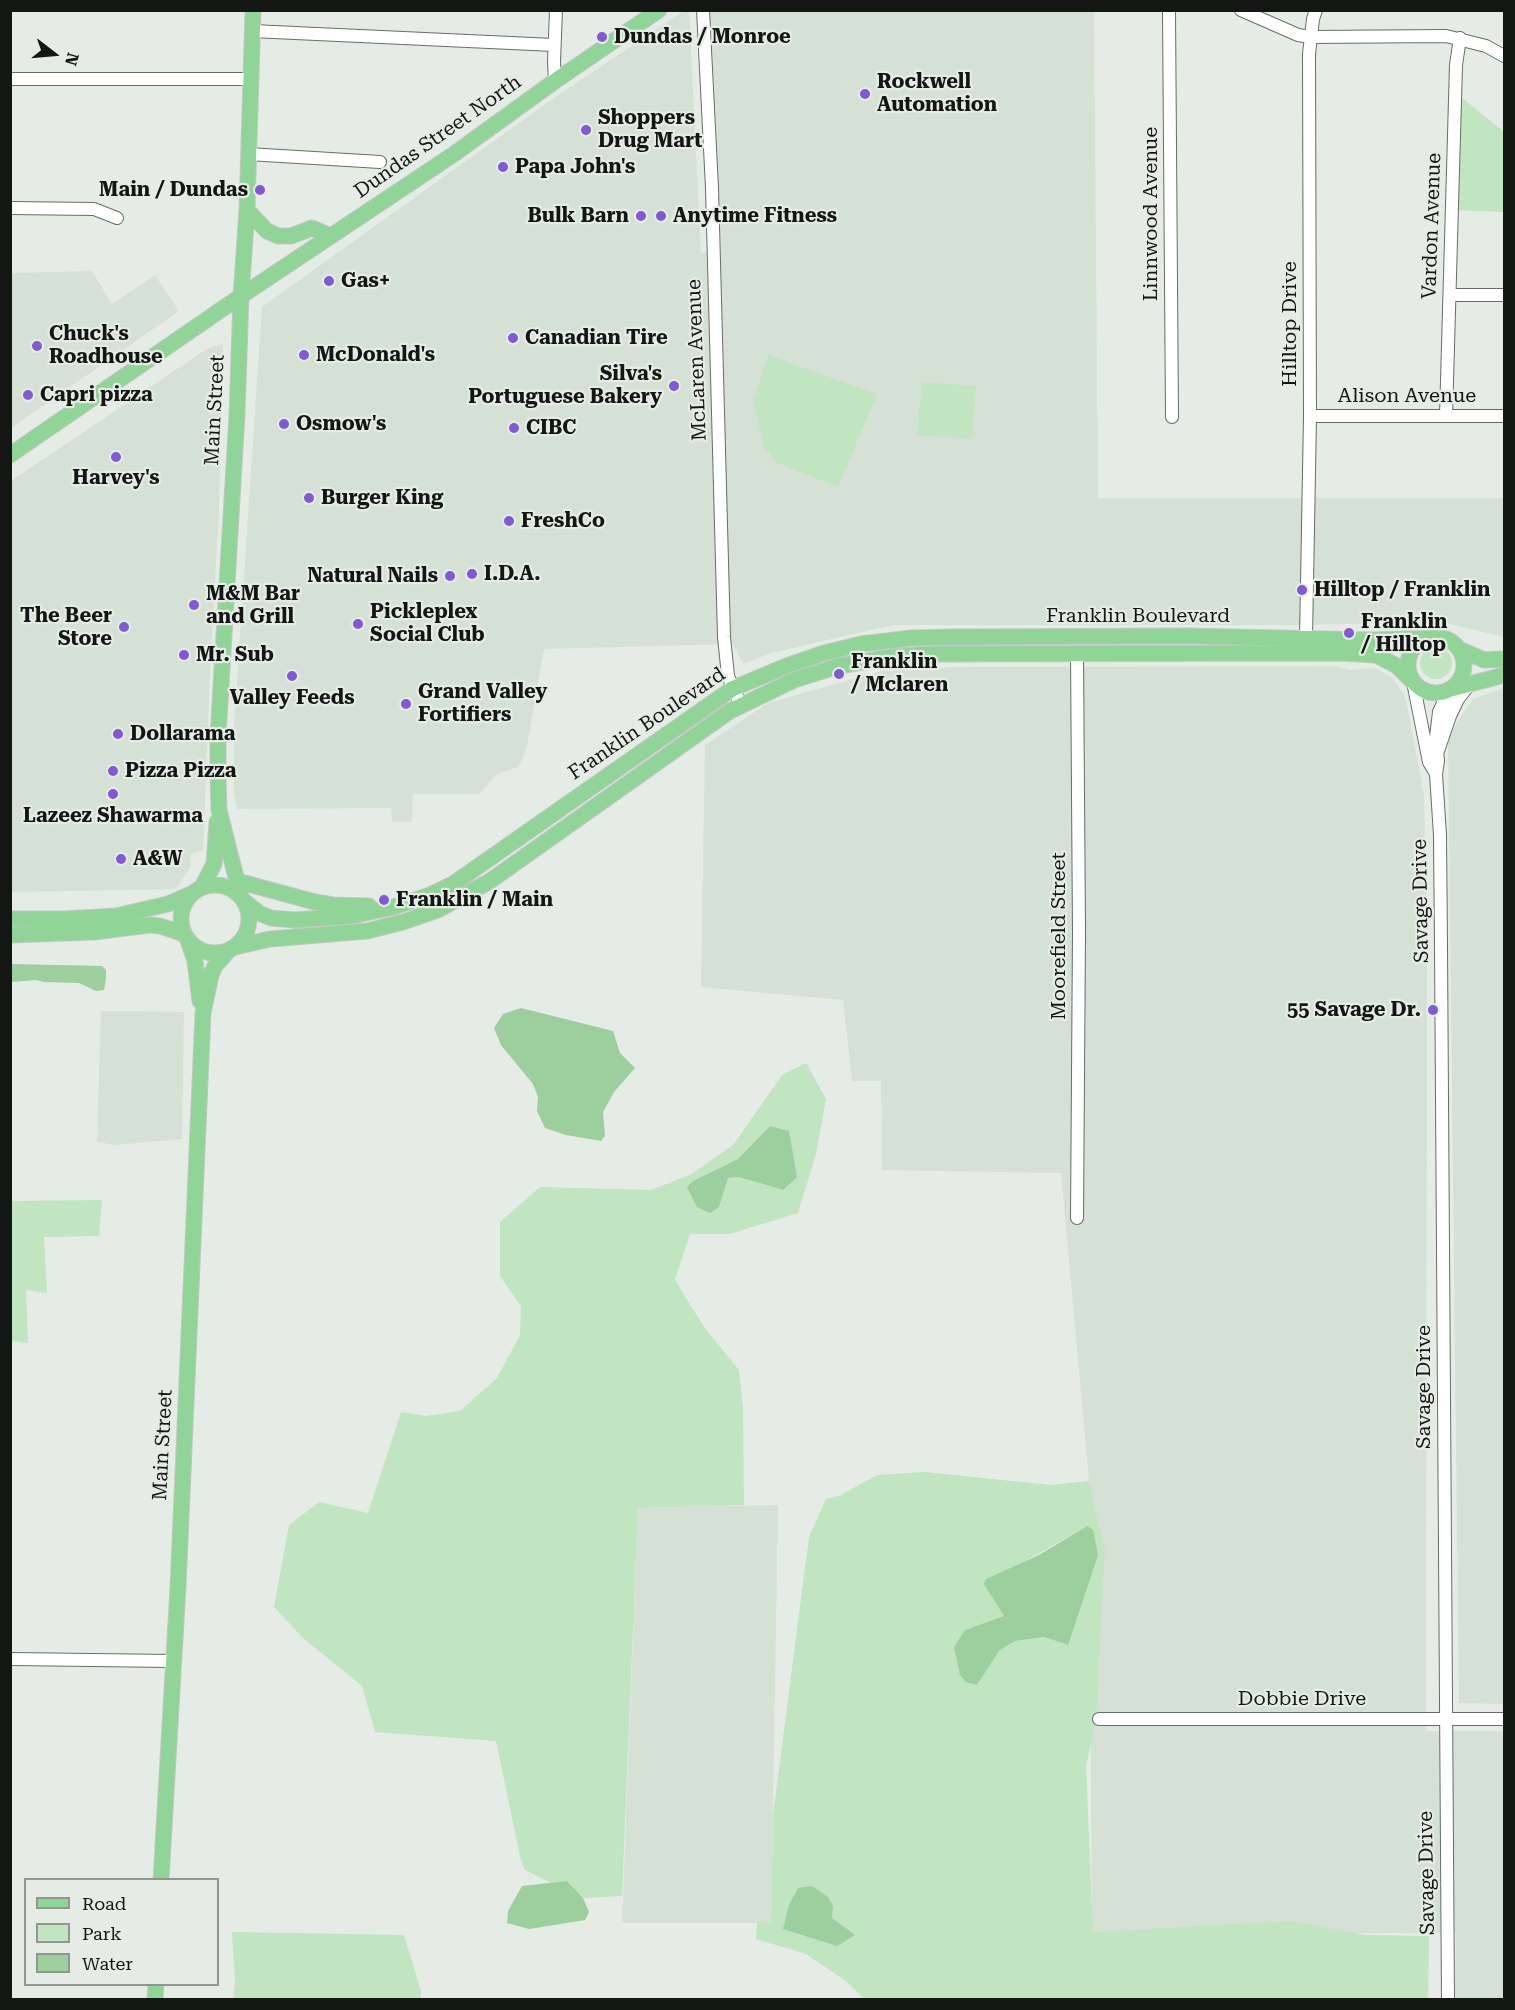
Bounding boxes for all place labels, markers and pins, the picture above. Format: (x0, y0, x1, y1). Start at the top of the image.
place label: Dundas / Monroe (614, 25, 791, 49)
marker: Dundas / Monroe (595, 30, 609, 44)
place label: Rockwell Automation (877, 70, 997, 117)
marker: Rockwell Automation (858, 87, 872, 101)
place label: Shoppers Drug Mart (598, 106, 702, 153)
marker: Shoppers Drug Mart (579, 123, 593, 137)
place label: Papa John's (515, 155, 635, 179)
marker: Papa John's (496, 160, 510, 174)
place label: Main / Dundas (99, 178, 248, 202)
marker: Main / Dundas (253, 183, 267, 197)
place label: Bulk Barn (528, 204, 629, 228)
place label: Anytime Fitness (673, 204, 837, 228)
marker: Bulk Barn (634, 209, 648, 223)
marker: Anytime Fitness (654, 209, 668, 223)
place label: Gas+ (341, 269, 390, 293)
marker: Gas+ (322, 274, 336, 288)
place label: Chuck's Roadhouse (49, 322, 163, 369)
place label: Canadian Tire (525, 326, 668, 350)
marker: Canadian Tire (506, 331, 520, 345)
marker: Chuck's Roadhouse (30, 339, 44, 353)
place label: McDonald's (316, 343, 435, 367)
marker: McDonald's (297, 348, 311, 362)
place label: Silva's Portuguese Bakery (468, 362, 662, 409)
marker: Silva's Portuguese Bakery (667, 379, 681, 393)
place label: Capri pizza (40, 383, 153, 407)
marker: Capri pizza (21, 388, 35, 402)
place label: Osmow's (296, 412, 386, 436)
place label: CIBC (526, 416, 576, 440)
marker: Osmow's (277, 417, 291, 431)
marker: CIBC (507, 421, 521, 435)
marker: Harvey's (109, 450, 123, 464)
place label: Harvey's (72, 466, 160, 490)
place label: Burger King (321, 486, 443, 510)
marker: Burger King (302, 491, 316, 505)
place label: FreshCo (521, 509, 605, 533)
marker: FreshCo (502, 514, 516, 528)
place label: I.D.A. (484, 562, 541, 586)
place label: Natural Nails (307, 564, 438, 588)
marker: I.D.A. (465, 567, 479, 581)
marker: Natural Nails (443, 569, 457, 583)
place label: Hilltop / Franklin (1314, 578, 1490, 602)
place label: M&M Bar and Grill (206, 582, 300, 629)
marker: Hilltop / Franklin (1295, 583, 1309, 597)
marker: M&M Bar and Grill (187, 598, 201, 612)
place label: Pickleplex Social Club (370, 600, 485, 647)
place label: The Beer Store (20, 604, 112, 651)
place label: Franklin / Hilltop (1361, 610, 1447, 657)
marker: Pickleplex Social Club (351, 617, 365, 631)
marker: The Beer Store (117, 620, 131, 634)
marker: Franklin / Hilltop (1342, 626, 1356, 640)
place label: Mr. Sub (196, 643, 274, 667)
marker: Mr. Sub (177, 648, 191, 662)
place label: Franklin / Mclaren (851, 650, 948, 697)
marker: Franklin / Mclaren (832, 667, 846, 681)
marker: Valley Feeds (285, 669, 299, 683)
place label: Grand Valley Fortifiers (418, 680, 547, 727)
place label: Valley Feeds (230, 686, 354, 710)
marker: Grand Valley Fortifiers (399, 697, 413, 711)
place label: Dollarama (130, 722, 236, 746)
marker: Dollarama (111, 727, 125, 741)
place label: Pizza Pizza (125, 759, 236, 783)
marker: Pizza Pizza (106, 764, 120, 778)
marker: Lazeez Shawarma (106, 787, 120, 801)
place label: Lazeez Shawarma (23, 804, 203, 828)
place label: A&W (133, 847, 182, 871)
marker: A&W (114, 852, 128, 866)
place label: Franklin / Main (396, 888, 553, 912)
marker: Franklin / Main (377, 893, 391, 907)
place label: 55 Savage Dr. (1287, 998, 1421, 1022)
marker: 55 Savage Dr. (1426, 1003, 1440, 1017)

